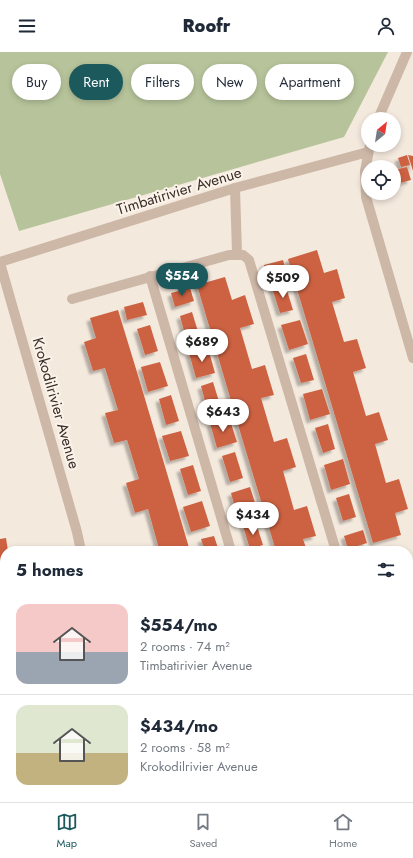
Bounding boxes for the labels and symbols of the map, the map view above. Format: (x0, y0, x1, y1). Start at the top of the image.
north arrow (361, 112, 401, 152)
street label: Timbatirivier Avenue (114, 161, 244, 220)
pin: $554 (158, 263, 206, 297)
pin: $509 (259, 265, 307, 299)
pin: $689 (178, 329, 226, 363)
street label: Krokodilrivier Avenue (27, 335, 85, 472)
pin: $643 (199, 399, 247, 433)
pin: $434 (229, 502, 277, 536)

